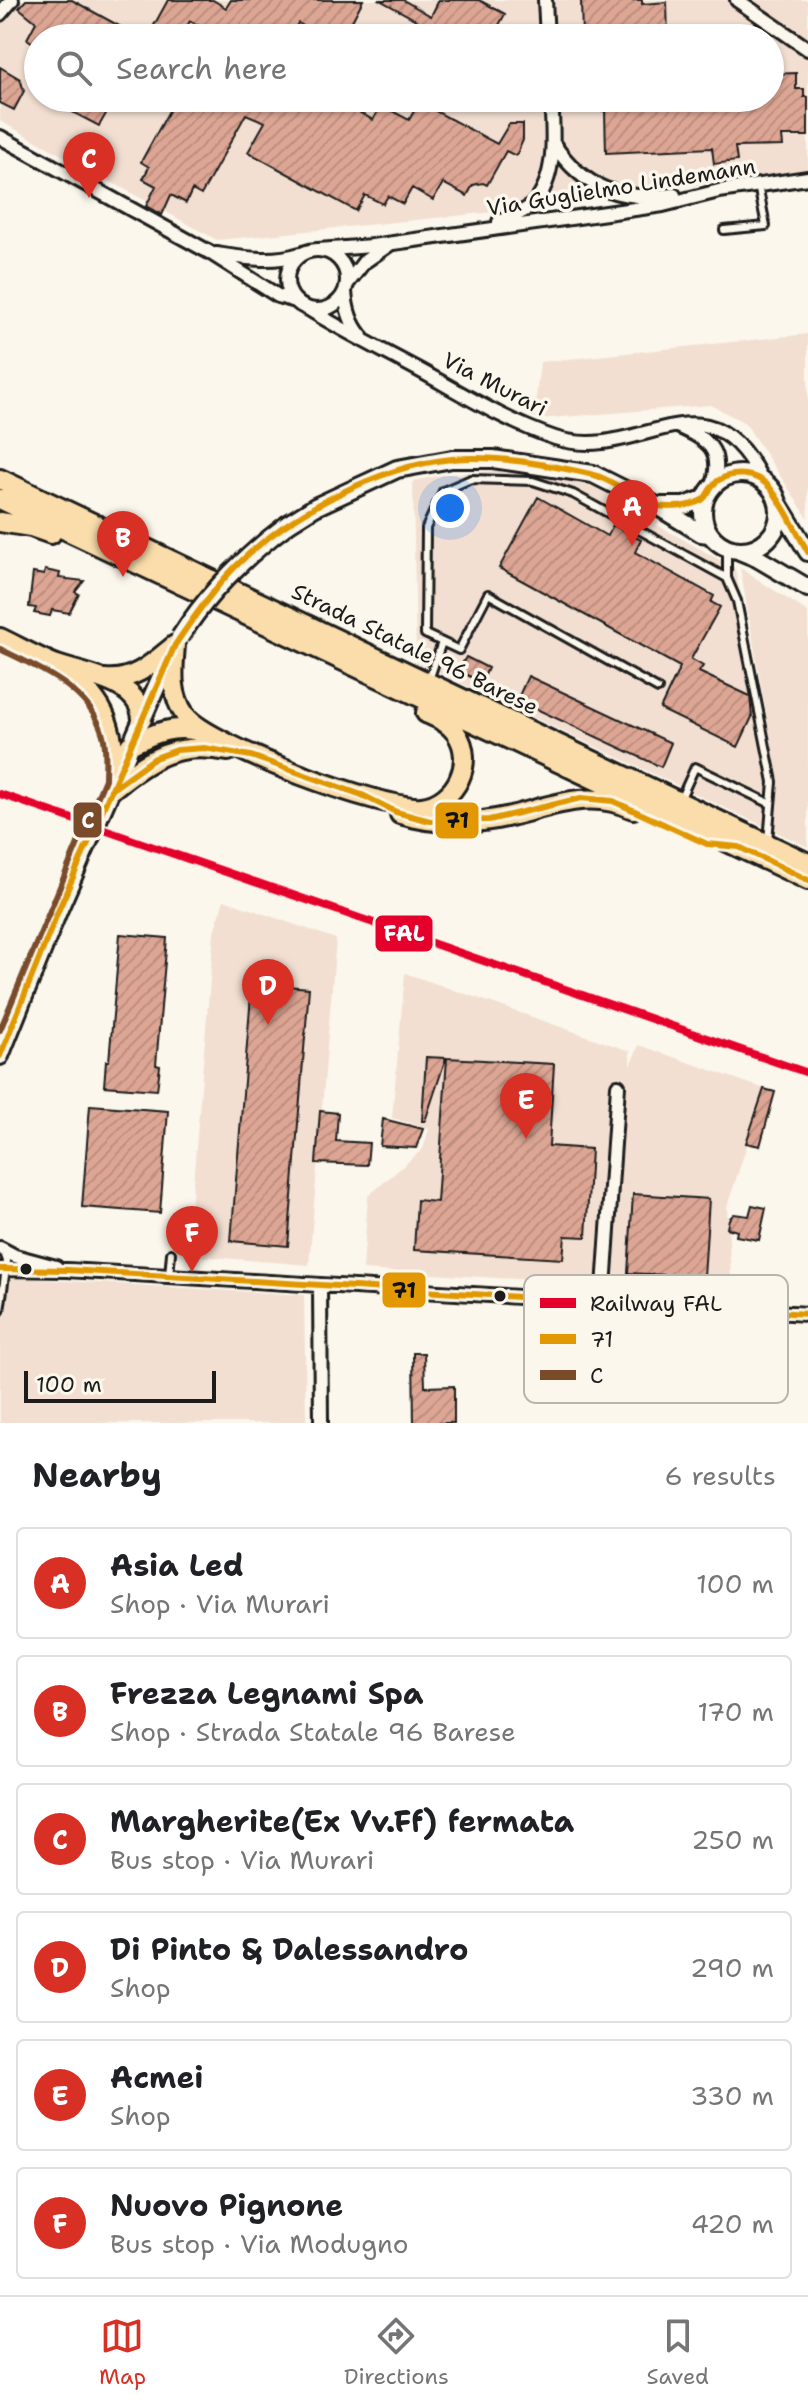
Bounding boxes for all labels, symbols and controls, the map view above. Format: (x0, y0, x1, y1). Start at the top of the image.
search box (24, 24, 784, 112)
icon: search (52, 46, 96, 90)
text: Search here (116, 48, 287, 89)
pin: C (63, 132, 115, 198)
street label: Via Guglielmo Lindemann (484, 151, 758, 223)
street label: Via Murari (438, 345, 552, 423)
pin: A (606, 480, 658, 546)
your location (430, 488, 470, 528)
pin: B (97, 511, 149, 577)
street label: Strada Statale 96 Barese (287, 577, 543, 721)
line badge: C (72, 801, 103, 839)
line badge: 71 (434, 801, 480, 840)
text: C (81, 806, 95, 835)
text: 71 (445, 806, 469, 835)
line badge: FAL (374, 914, 434, 953)
text: FAL (383, 919, 425, 948)
pin: D (242, 959, 294, 1025)
pin: E (500, 1073, 552, 1139)
pin: F (166, 1206, 218, 1272)
unlabelled marker (18, 1261, 34, 1277)
line badge: 71 (381, 1271, 427, 1309)
legend (524, 1275, 788, 1403)
text: 71 (392, 1276, 416, 1305)
unlabelled marker (492, 1288, 508, 1304)
text: Railway FAL (590, 1289, 722, 1318)
text: 71 (590, 1325, 613, 1354)
text: C (590, 1361, 604, 1390)
scale bar (24, 1367, 216, 1403)
text: 100 m (36, 1370, 102, 1399)
text: Nearby (32, 1452, 162, 1498)
text: 6 results (664, 1458, 776, 1493)
text: Asia Led (110, 1545, 244, 1586)
text: A (50, 1566, 70, 1601)
text: 100 m (696, 1566, 774, 1601)
text: Shop · Via Murari (110, 1586, 330, 1621)
text: Frezza Legnami Spa (110, 1673, 424, 1714)
text: B (52, 1694, 68, 1729)
text: 170 m (697, 1694, 774, 1729)
text: Shop · Strada Statale 96 Barese (110, 1714, 516, 1749)
text: Margherite(Ex Vv.Ff) fermata (110, 1801, 574, 1842)
text: C (52, 1822, 68, 1857)
text: 250 m (691, 1822, 774, 1857)
text: Bus stop · Via Murari (110, 1842, 374, 1877)
text: Di Pinto & Dalessandro (110, 1929, 469, 1970)
text: D (51, 1950, 69, 1985)
text: 290 m (690, 1950, 774, 1985)
text: Shop (110, 1970, 171, 2005)
text: Acmei (110, 2057, 203, 2098)
text: E (51, 2078, 69, 2113)
text: 330 m (690, 2078, 774, 2113)
text: Shop (110, 2098, 171, 2133)
text: Nuovo Pignone (110, 2185, 343, 2226)
text: F (52, 2206, 68, 2241)
text: 420 m (691, 2206, 774, 2241)
text: Bus stop · Via Modugno (110, 2226, 409, 2261)
tab: Map (99, 2314, 146, 2391)
tab: Directions (344, 2314, 449, 2391)
tab: Saved (647, 2314, 709, 2391)

